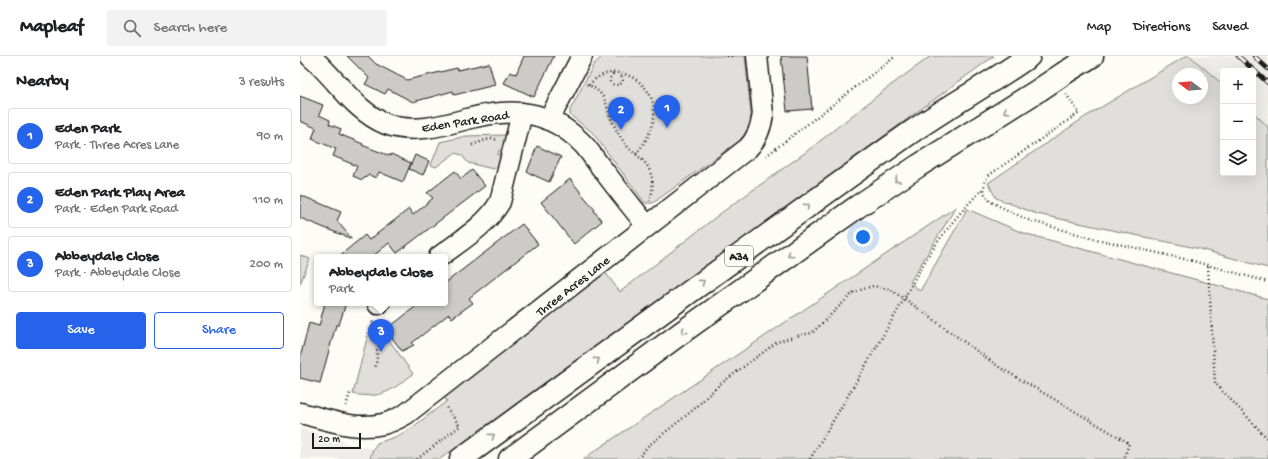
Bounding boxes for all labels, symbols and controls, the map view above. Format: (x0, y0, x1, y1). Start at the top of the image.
search box (107, 10, 387, 46)
text: Mapleaf (20, 16, 83, 39)
icon: search (121, 17, 143, 39)
text: Search here (153, 19, 227, 37)
text: Map (1087, 19, 1111, 36)
text: Directions (1133, 19, 1190, 36)
text: Saved (1212, 19, 1248, 36)
north arrow (1172, 68, 1208, 104)
map controls (1220, 68, 1256, 176)
button: + (1220, 68, 1256, 104)
text: Nearby (16, 72, 69, 92)
text: 3 results (239, 75, 284, 90)
pin: 1 (654, 95, 680, 128)
pin: 2 (608, 97, 634, 130)
button: − (1220, 104, 1256, 140)
one-way arrow (1003, 106, 1010, 113)
street label: Eden Park Road (421, 108, 511, 137)
text: Eden Park (55, 120, 120, 138)
text: 1 (27, 129, 33, 144)
text: 90 m (257, 129, 283, 144)
text: Park · Three Acres Lane (55, 138, 179, 153)
button: layers (1220, 140, 1256, 176)
one-way arrow (894, 176, 901, 183)
text: Eden Park Play Area (55, 184, 185, 202)
text: 2 (27, 193, 33, 208)
text: 110 m (253, 193, 283, 208)
text: Park · Eden Park Road (55, 202, 178, 217)
one-way arrow (803, 204, 810, 211)
your location (853, 227, 873, 247)
road number: A34 (725, 246, 753, 266)
text: Abbeydale Close (55, 248, 159, 266)
one-way arrow (787, 250, 794, 258)
street label: Three Acres Lane (533, 253, 614, 321)
popup (314, 254, 448, 306)
text: 3 (27, 257, 33, 272)
text: 200 m (250, 257, 283, 272)
text: Abbeydale Close (329, 264, 433, 282)
text: Park · Abbeydale Close (55, 266, 180, 281)
one-way arrow (698, 279, 705, 287)
text: Park (329, 282, 354, 297)
button: Save (16, 312, 146, 349)
button: Share (154, 312, 284, 349)
pin: 3 (368, 319, 394, 352)
one-way arrow (682, 326, 689, 333)
one-way arrow (593, 357, 600, 364)
scale bar (312, 431, 361, 450)
text: 20 m (318, 434, 340, 446)
one-way arrow (488, 434, 495, 441)

